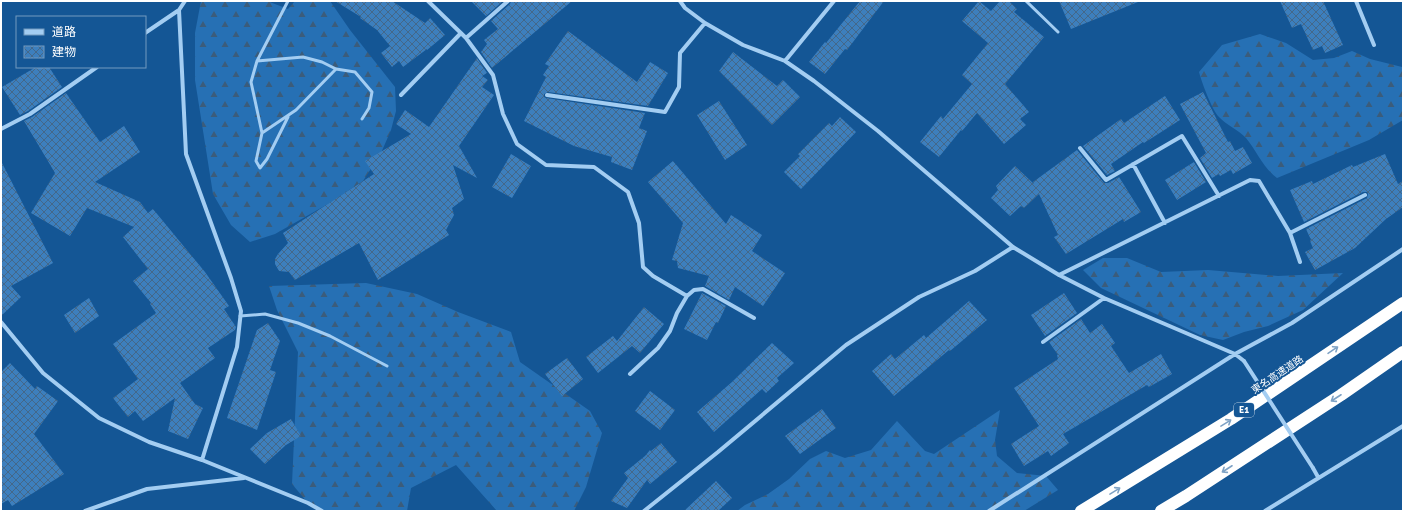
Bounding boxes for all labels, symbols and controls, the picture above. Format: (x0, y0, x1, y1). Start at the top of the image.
legend (16, 16, 146, 68)
text: 道路 (52, 25, 76, 40)
text: 建物 (52, 45, 76, 60)
one-way arrow (1328, 346, 1339, 354)
street label: 東名高速道路 (1249, 353, 1306, 397)
one-way arrow (1331, 394, 1342, 402)
road number: E1 (1234, 403, 1254, 417)
one-way arrow (1220, 418, 1231, 427)
one-way arrow (1222, 465, 1233, 473)
one-way arrow (1109, 486, 1121, 494)

